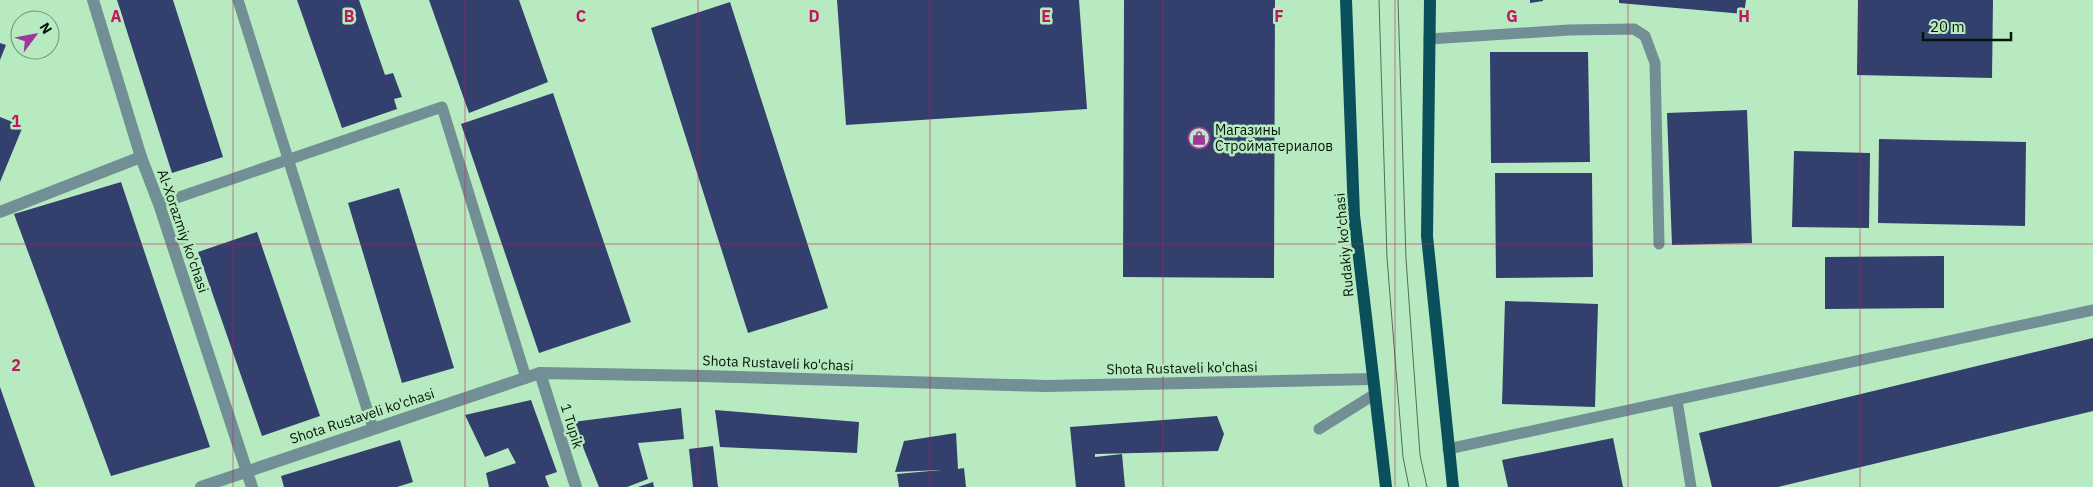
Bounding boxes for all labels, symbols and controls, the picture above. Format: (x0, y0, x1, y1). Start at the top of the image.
text: A (111, 6, 122, 26)
text: B (344, 6, 355, 26)
text: C (576, 6, 586, 26)
text: D (808, 6, 820, 26)
text: E (1041, 6, 1051, 26)
text: F (1274, 6, 1284, 26)
text: G (1506, 6, 1518, 26)
text: H (1738, 6, 1750, 26)
north arrow (10, 10, 60, 60)
scale bar (1923, 10, 2010, 42)
text: 20 m (1930, 17, 1965, 36)
text: N (36, 19, 56, 37)
text: 1 (11, 111, 21, 131)
place label: Магазины Стройматериалов (1215, 121, 1333, 155)
shop icon: Магазины Стройматериалов (1187, 126, 1211, 150)
street label: Al-Xorazmiy ko'chasi (153, 167, 213, 295)
street label: Rudakiy ko'chasi (1330, 192, 1358, 298)
street label: Shota Rustaveli ko'chasi (702, 351, 854, 375)
text: 2 (11, 355, 21, 375)
street label: Shota Rustaveli ko'chasi (1106, 358, 1258, 378)
street label: Shota Rustaveli ko'chasi (287, 384, 437, 448)
street label: 1 Tupik (557, 401, 588, 451)

